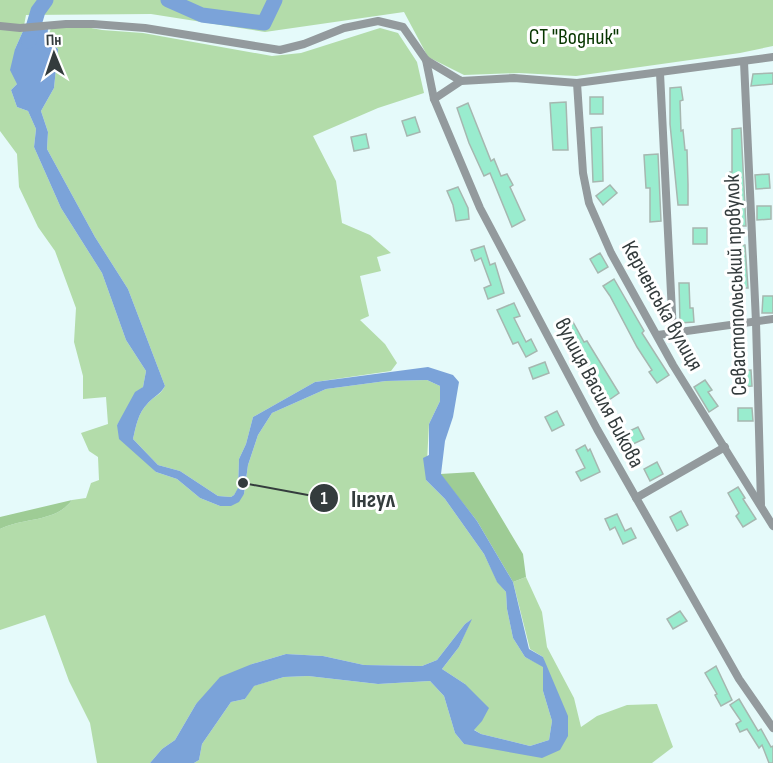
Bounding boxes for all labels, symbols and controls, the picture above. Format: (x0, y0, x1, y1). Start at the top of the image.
north arrow (24, 24, 84, 84)
park label: СТ "Водник" (529, 24, 619, 51)
text: Пн (45, 31, 62, 50)
street label: Севастопольський провулок (719, 173, 753, 396)
street label: Керченська вулиця (615, 236, 709, 376)
street label: вулиця Василя Бикова (548, 314, 650, 472)
callout: Інгул (309, 477, 407, 519)
text: Інгул (351, 485, 396, 514)
text: 1 (320, 488, 328, 509)

